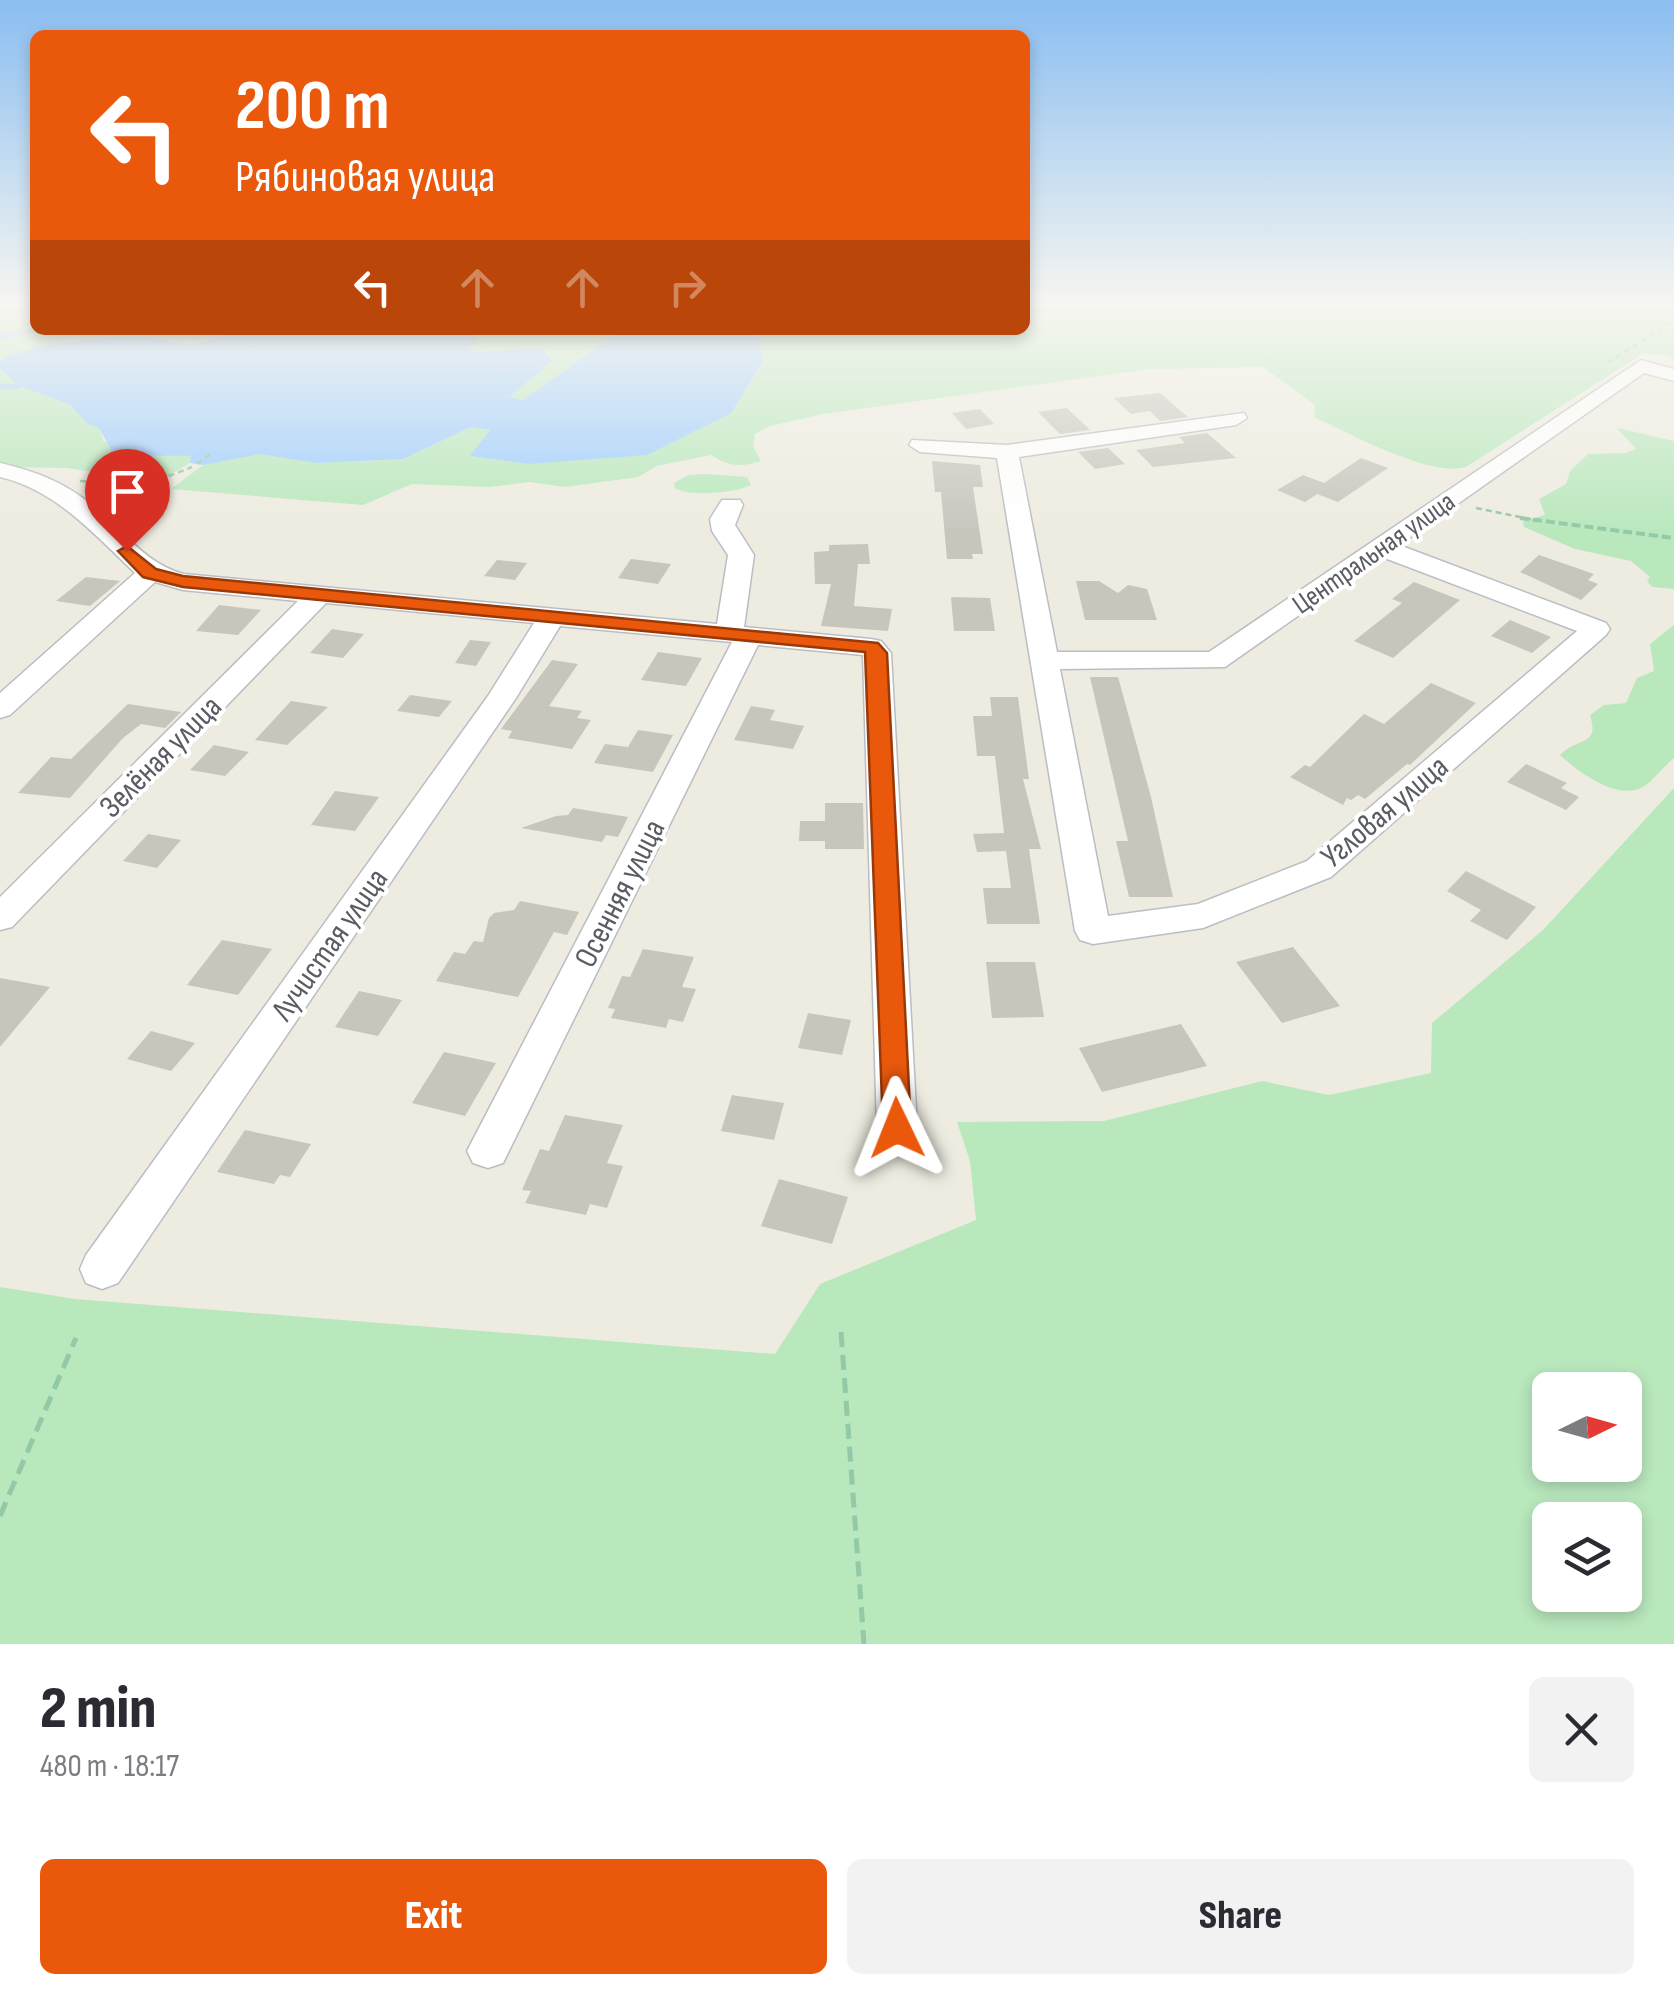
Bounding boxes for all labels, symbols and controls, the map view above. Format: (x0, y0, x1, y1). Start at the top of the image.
text: 200 m (235, 65, 390, 149)
icon: left (70, 70, 200, 200)
text: Рябиновая улица (235, 150, 495, 205)
icon: left (345, 260, 400, 315)
icon: ahead (450, 260, 505, 315)
icon: ahead (555, 260, 610, 315)
icon: right (660, 260, 715, 315)
pin (85, 449, 170, 552)
icon: arrive (100, 464, 155, 519)
street label: Центральная улица (1286, 485, 1461, 621)
street label: Зелёная улица (92, 688, 230, 826)
street label: Угловая улица (1313, 748, 1457, 877)
street label: Осенняя улица (566, 813, 674, 974)
street label: Лучистая улица (263, 861, 397, 1029)
position arrow (845, 1076, 949, 1180)
north arrow (1532, 1372, 1642, 1482)
map controls (1532, 1372, 1642, 1612)
button: layers (1532, 1502, 1642, 1612)
text: 2 min (40, 1673, 156, 1745)
button: close (1529, 1677, 1634, 1782)
text: 480 m · 18:17 (40, 1747, 179, 1786)
button: Exit (40, 1859, 827, 1974)
button: Share (847, 1859, 1634, 1974)

